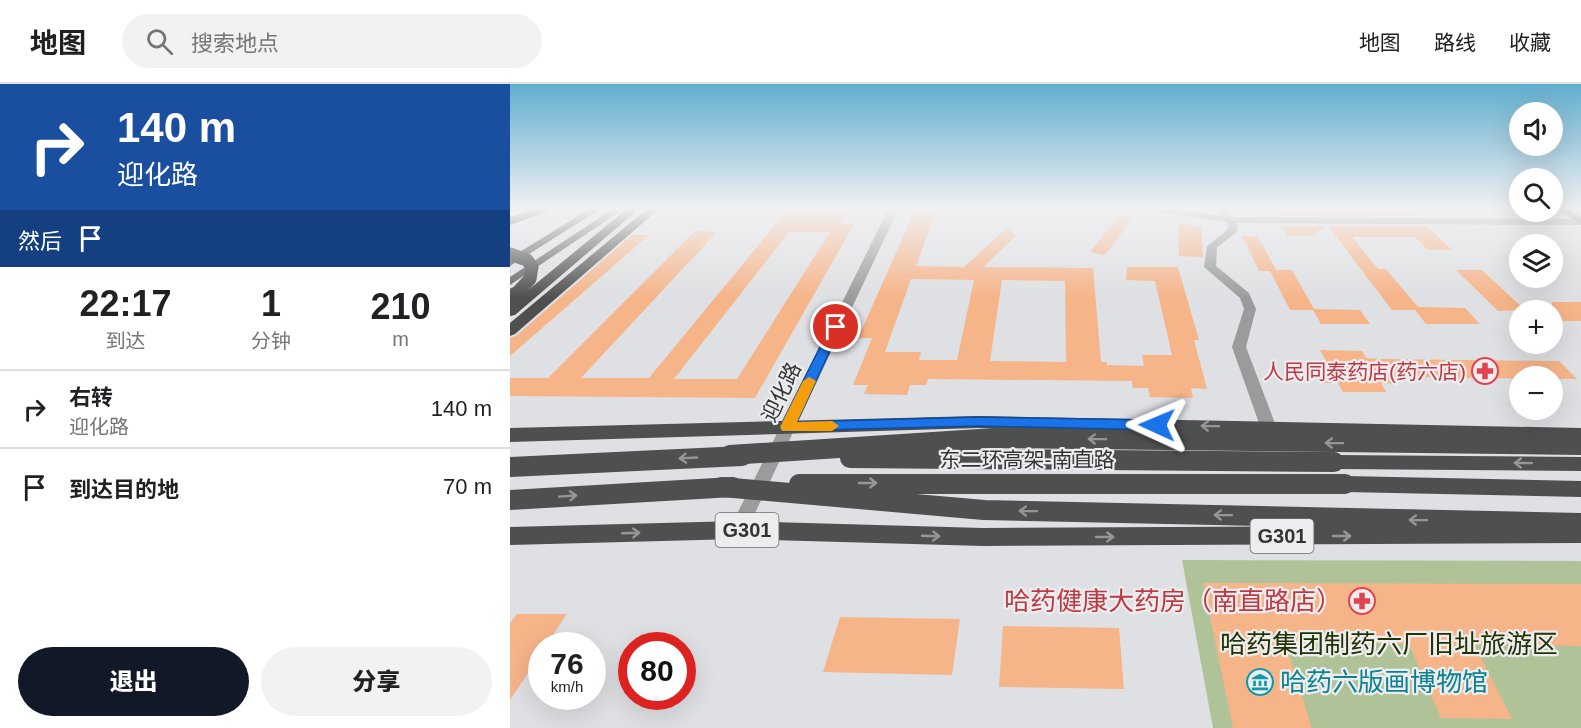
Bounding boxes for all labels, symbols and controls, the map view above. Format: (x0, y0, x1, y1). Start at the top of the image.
search box (122, 14, 542, 68)
icon: search (143, 25, 176, 58)
text: 地图 (30, 28, 86, 59)
text: 搜索地点 (191, 31, 279, 56)
text: 地图 (1359, 31, 1401, 54)
text: 路线 (1434, 31, 1476, 54)
text: 收藏 (1509, 31, 1551, 54)
map controls (1509, 102, 1563, 420)
button: sound (1509, 102, 1563, 156)
text: 140 m (117, 104, 236, 151)
icon: right (18, 108, 96, 186)
text: 迎化路 (117, 160, 198, 190)
button: search (1509, 168, 1563, 222)
icon: arrive (74, 222, 107, 255)
text: 然后 (18, 229, 62, 254)
button: layers (1509, 234, 1563, 288)
text: 22:17 (79, 283, 172, 324)
text: 1 (261, 283, 281, 324)
text: 210 (370, 286, 431, 327)
button: + (1509, 300, 1563, 354)
pin (810, 301, 861, 352)
icon: arrive (819, 310, 852, 343)
text: m (392, 328, 409, 350)
text: 到达 (105, 330, 145, 352)
text: 分钟 (251, 330, 291, 352)
pharmacy icon: 人民同泰药店(药六店) (1470, 356, 1500, 386)
street label: 迎化路 (757, 359, 805, 425)
place label: 人民同泰药店(药六店) (1263, 360, 1466, 383)
button: − (1509, 366, 1563, 420)
text: 右转 (69, 385, 113, 410)
icon: right (18, 393, 51, 426)
position arrow (1125, 393, 1189, 457)
text: 140 m (431, 396, 492, 421)
text: 迎化路 (69, 416, 129, 438)
one-way arrow (1200, 420, 1220, 431)
one-way arrow (1087, 433, 1107, 445)
one-way arrow (1324, 437, 1344, 449)
street label: 东二环高架-南直路 (940, 448, 1115, 471)
one-way arrow (679, 452, 698, 463)
one-way arrow (1513, 458, 1533, 469)
icon: arrive (18, 471, 51, 504)
text: 70 m (443, 474, 492, 499)
text: 到达目的地 (69, 477, 179, 502)
one-way arrow (858, 477, 878, 489)
one-way arrow (558, 491, 578, 502)
one-way arrow (1018, 506, 1038, 517)
one-way arrow (1213, 510, 1233, 521)
road number: G301 (716, 513, 778, 547)
one-way arrow (1408, 514, 1428, 525)
road number: G301 (1250, 519, 1314, 553)
one-way arrow (621, 527, 641, 539)
one-way arrow (921, 530, 941, 541)
one-way arrow (1331, 530, 1351, 542)
one-way arrow (1094, 531, 1114, 543)
place label: 哈药健康大药房（南直路店） (1004, 586, 1342, 616)
pharmacy icon: 哈药健康大药房（南直路店） (1347, 586, 1377, 616)
park label: 哈药集团制药六厂旧址旅游区 (1220, 629, 1558, 659)
speed limit sign: 80 (618, 632, 696, 710)
button: 退出 (18, 647, 249, 716)
button: 分享 (261, 647, 492, 716)
text: 76 (550, 647, 584, 680)
museum icon: 哈药六版画博物馆 (1245, 667, 1275, 697)
place label: 哈药六版画博物馆 (1280, 667, 1488, 697)
text: km/h (551, 678, 583, 695)

